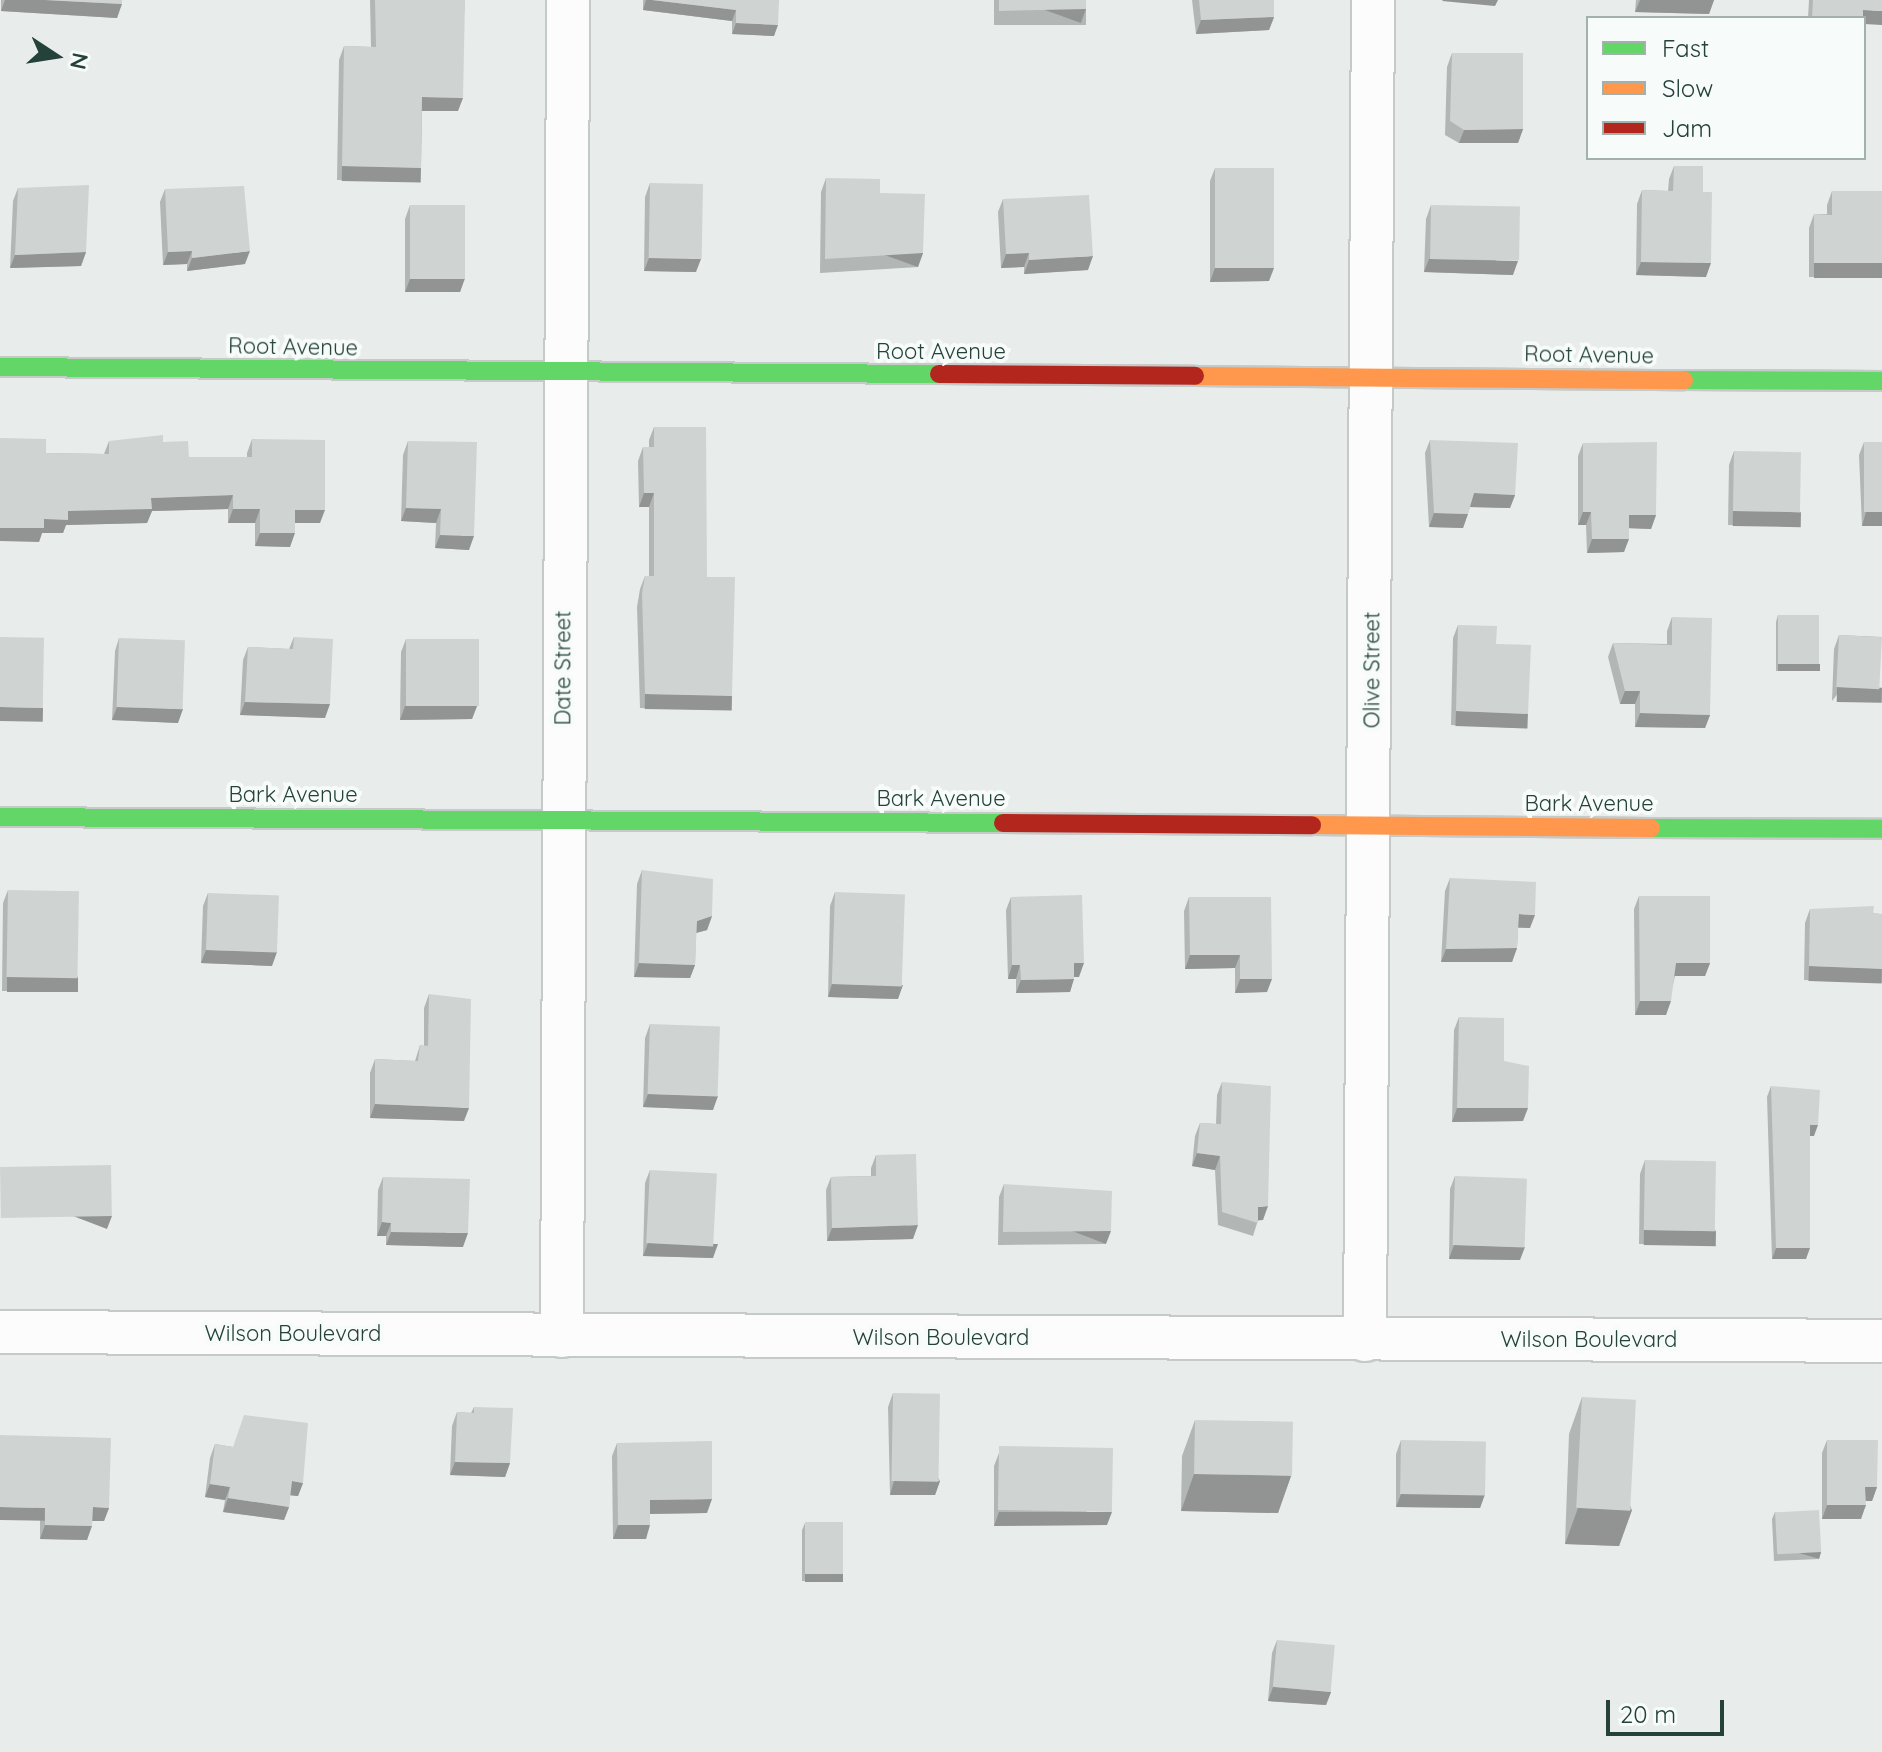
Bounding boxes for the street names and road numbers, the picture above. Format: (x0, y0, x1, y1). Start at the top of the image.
street label: Root Avenue (228, 333, 358, 361)
street label: Root Avenue (876, 339, 1006, 365)
street label: Root Avenue (1524, 341, 1654, 369)
street label: Date Street (550, 610, 576, 726)
street label: Olive Street (1359, 612, 1385, 728)
street label: Bark Avenue (228, 782, 358, 808)
street label: Bark Avenue (876, 786, 1006, 812)
street label: Bark Avenue (1524, 791, 1654, 817)
street label: Wilson Boulevard (205, 1321, 381, 1347)
street label: Wilson Boulevard (853, 1325, 1029, 1351)
street label: Wilson Boulevard (1501, 1327, 1677, 1353)

